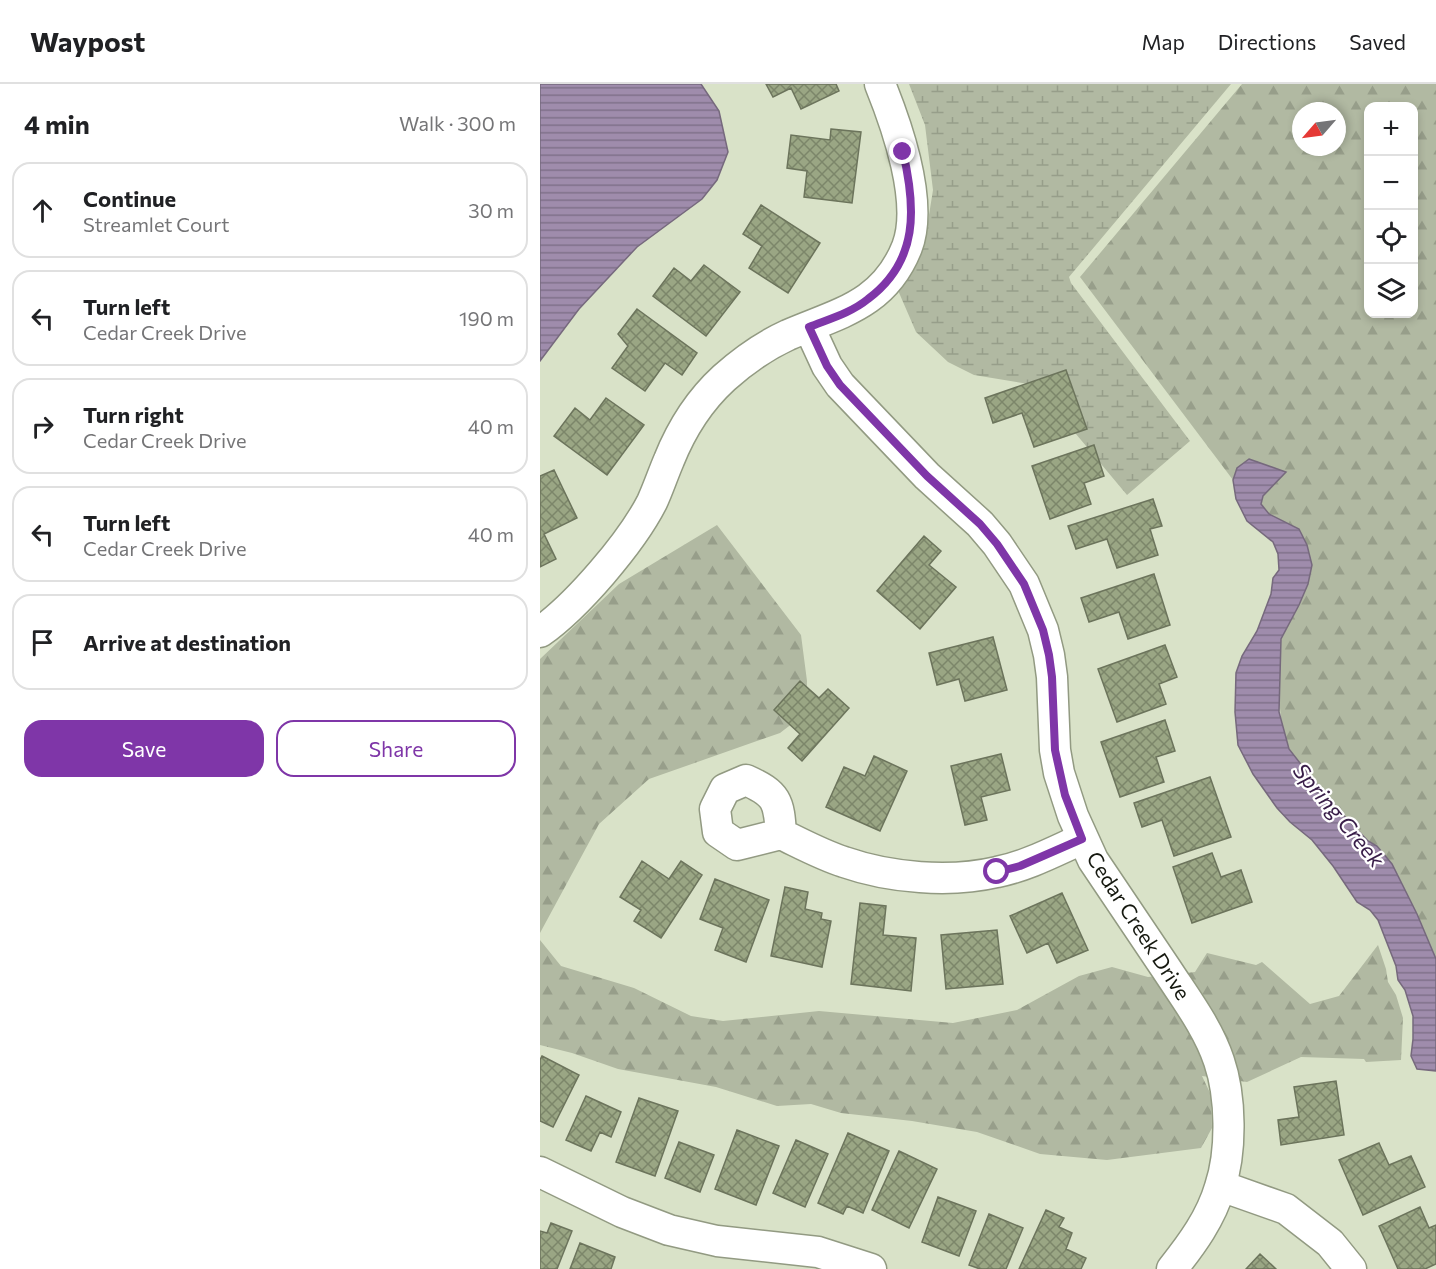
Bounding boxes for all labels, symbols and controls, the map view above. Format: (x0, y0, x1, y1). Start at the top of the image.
text: Waypost (30, 24, 145, 58)
text: Map (1142, 29, 1185, 54)
text: Directions (1218, 29, 1316, 54)
text: Saved (1349, 29, 1406, 54)
north arrow (1292, 102, 1346, 156)
map controls (1364, 102, 1418, 318)
button: + (1364, 102, 1418, 156)
text: 4 min (24, 108, 90, 139)
text: Walk · 300 m (399, 111, 516, 135)
route end (889, 138, 915, 164)
button: − (1364, 156, 1418, 210)
text: Continue (83, 185, 176, 212)
icon: ahead (26, 194, 59, 227)
text: 30 m (468, 198, 514, 222)
button: locate (1364, 210, 1418, 264)
text: Streamlet Court (83, 212, 229, 236)
button: layers (1364, 264, 1418, 318)
text: Turn left (83, 293, 170, 320)
icon: left (26, 302, 59, 335)
text: 190 m (459, 306, 514, 330)
text: Cedar Creek Drive (83, 320, 247, 344)
text: Turn right (83, 401, 184, 428)
icon: right (26, 410, 59, 443)
text: 40 m (468, 414, 514, 438)
text: Cedar Creek Drive (83, 428, 247, 452)
text: Turn left (83, 509, 170, 536)
icon: left (26, 518, 59, 551)
text: 40 m (468, 522, 514, 546)
text: Cedar Creek Drive (83, 536, 247, 560)
icon: arrive (26, 626, 59, 659)
text: Arrive at destination (83, 629, 291, 656)
button: Save (24, 720, 264, 777)
button: Share (276, 720, 516, 777)
water label: Spring Creek (1288, 757, 1391, 873)
street label: Cedar Creek Drive (1082, 846, 1196, 1004)
route start (983, 858, 1009, 884)

